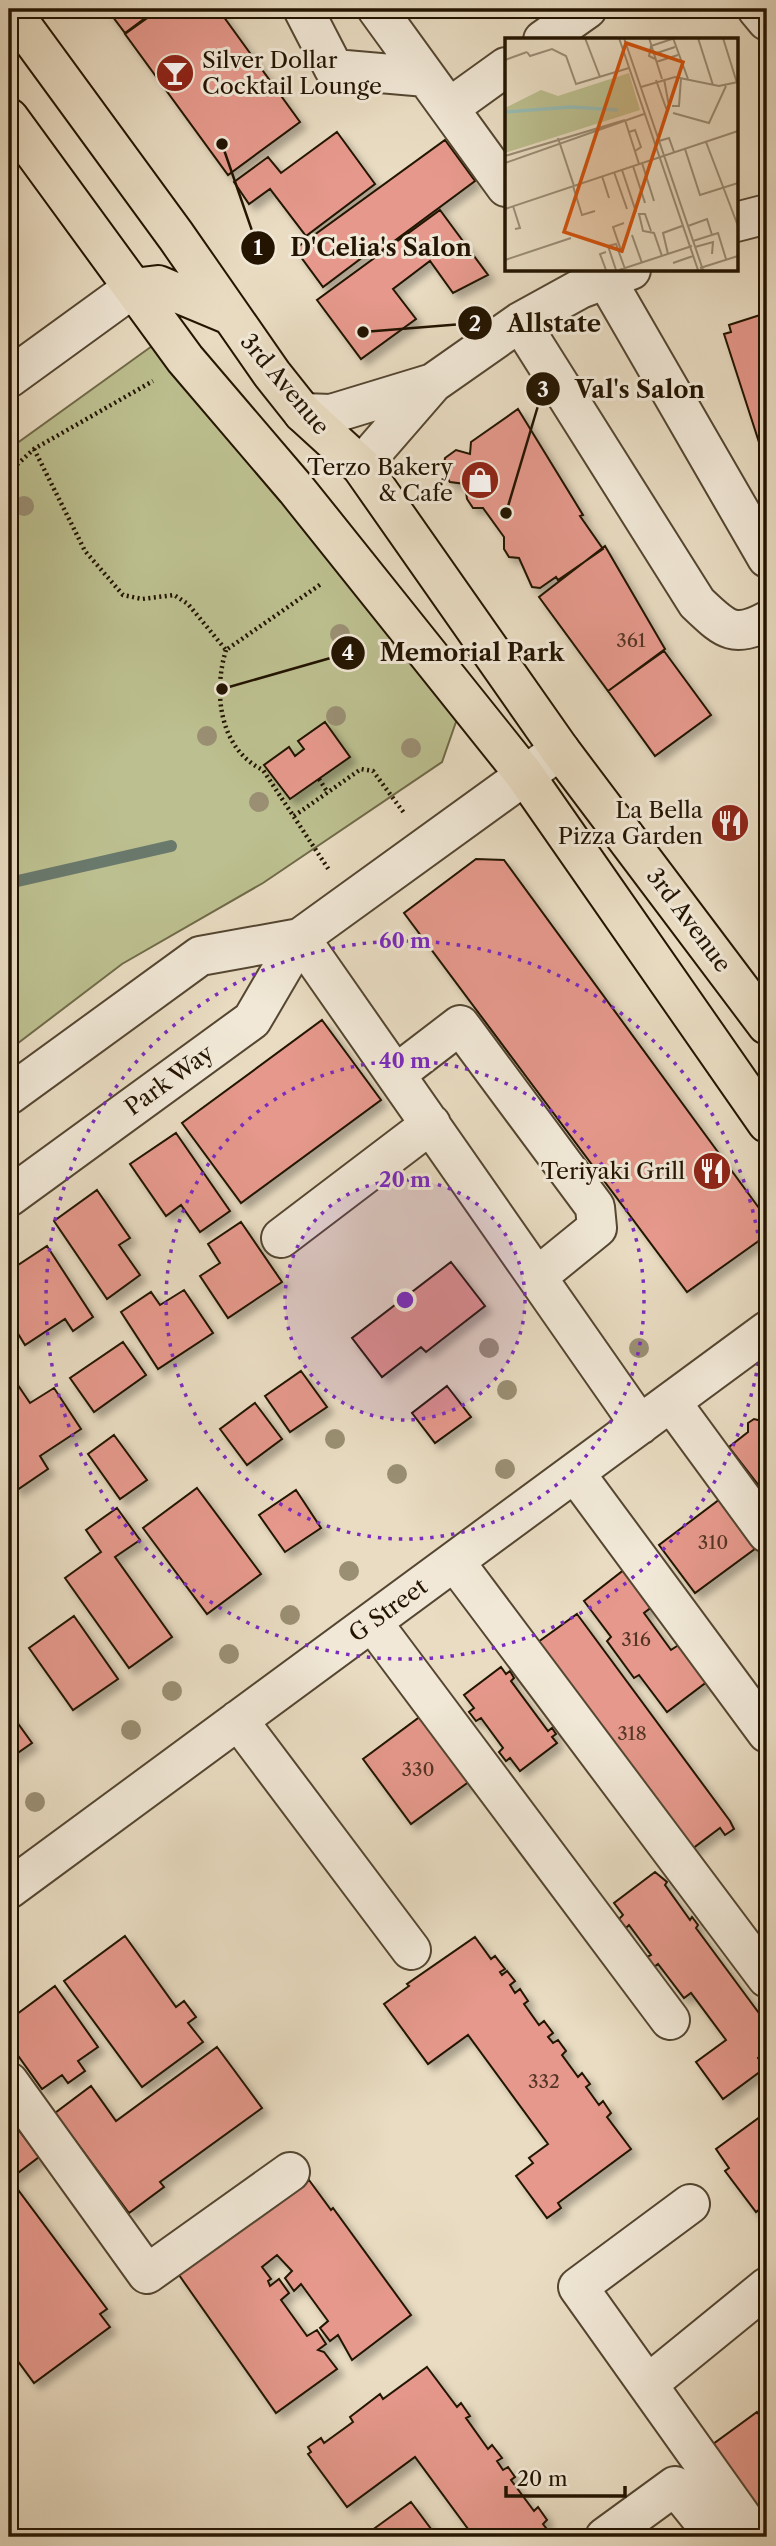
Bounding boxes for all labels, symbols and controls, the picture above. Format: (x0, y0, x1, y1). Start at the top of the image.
inset map (505, 38, 738, 271)
place label: Silver Dollar Cocktail Lounge (202, 46, 382, 100)
bar icon: Silver Dollar Cocktail Lounge (154, 52, 196, 94)
callout: D'Celia's Salon (241, 225, 485, 270)
text: D'Celia's Salon (290, 233, 472, 262)
text: 1 (253, 235, 263, 260)
callout: Allstate (458, 301, 615, 346)
text: Allstate (506, 309, 601, 338)
text: 2 (469, 311, 481, 336)
street label: 3rd Avenue (235, 328, 335, 440)
callout: Val's Salon (525, 367, 719, 412)
text: Val's Salon (574, 375, 706, 404)
text: 3 (537, 377, 549, 402)
place label: Terzo Bakery & Cafe (307, 453, 453, 507)
shop icon: Terzo Bakery & Cafe (459, 459, 501, 501)
house number: 361 (616, 629, 646, 652)
callout: Memorial Park (330, 630, 578, 675)
text: Memorial Park (380, 638, 565, 667)
text: 4 (342, 640, 354, 665)
place label: La Bella Pizza Garden (558, 796, 704, 850)
restaurant icon: La Bella Pizza Garden (709, 802, 751, 844)
street label: 3rd Avenue (641, 862, 737, 978)
text: 60 m (379, 928, 431, 953)
street label: Park Way (119, 1039, 219, 1121)
text: 40 m (379, 1048, 431, 1073)
restaurant icon: Teriyaki Grill (691, 1150, 733, 1192)
place label: Teriyaki Grill (541, 1157, 685, 1185)
text: 20 m (379, 1167, 431, 1192)
centre of rings (393, 1288, 417, 1312)
house number: 310 (698, 1531, 728, 1554)
street label: G Street (343, 1572, 433, 1648)
house number: 316 (621, 1628, 651, 1651)
house number: 318 (617, 1722, 647, 1745)
house number: 330 (402, 1758, 434, 1781)
house number: 332 (528, 2070, 560, 2093)
scale bar (506, 2455, 626, 2499)
text: 20 m (517, 2466, 568, 2491)

